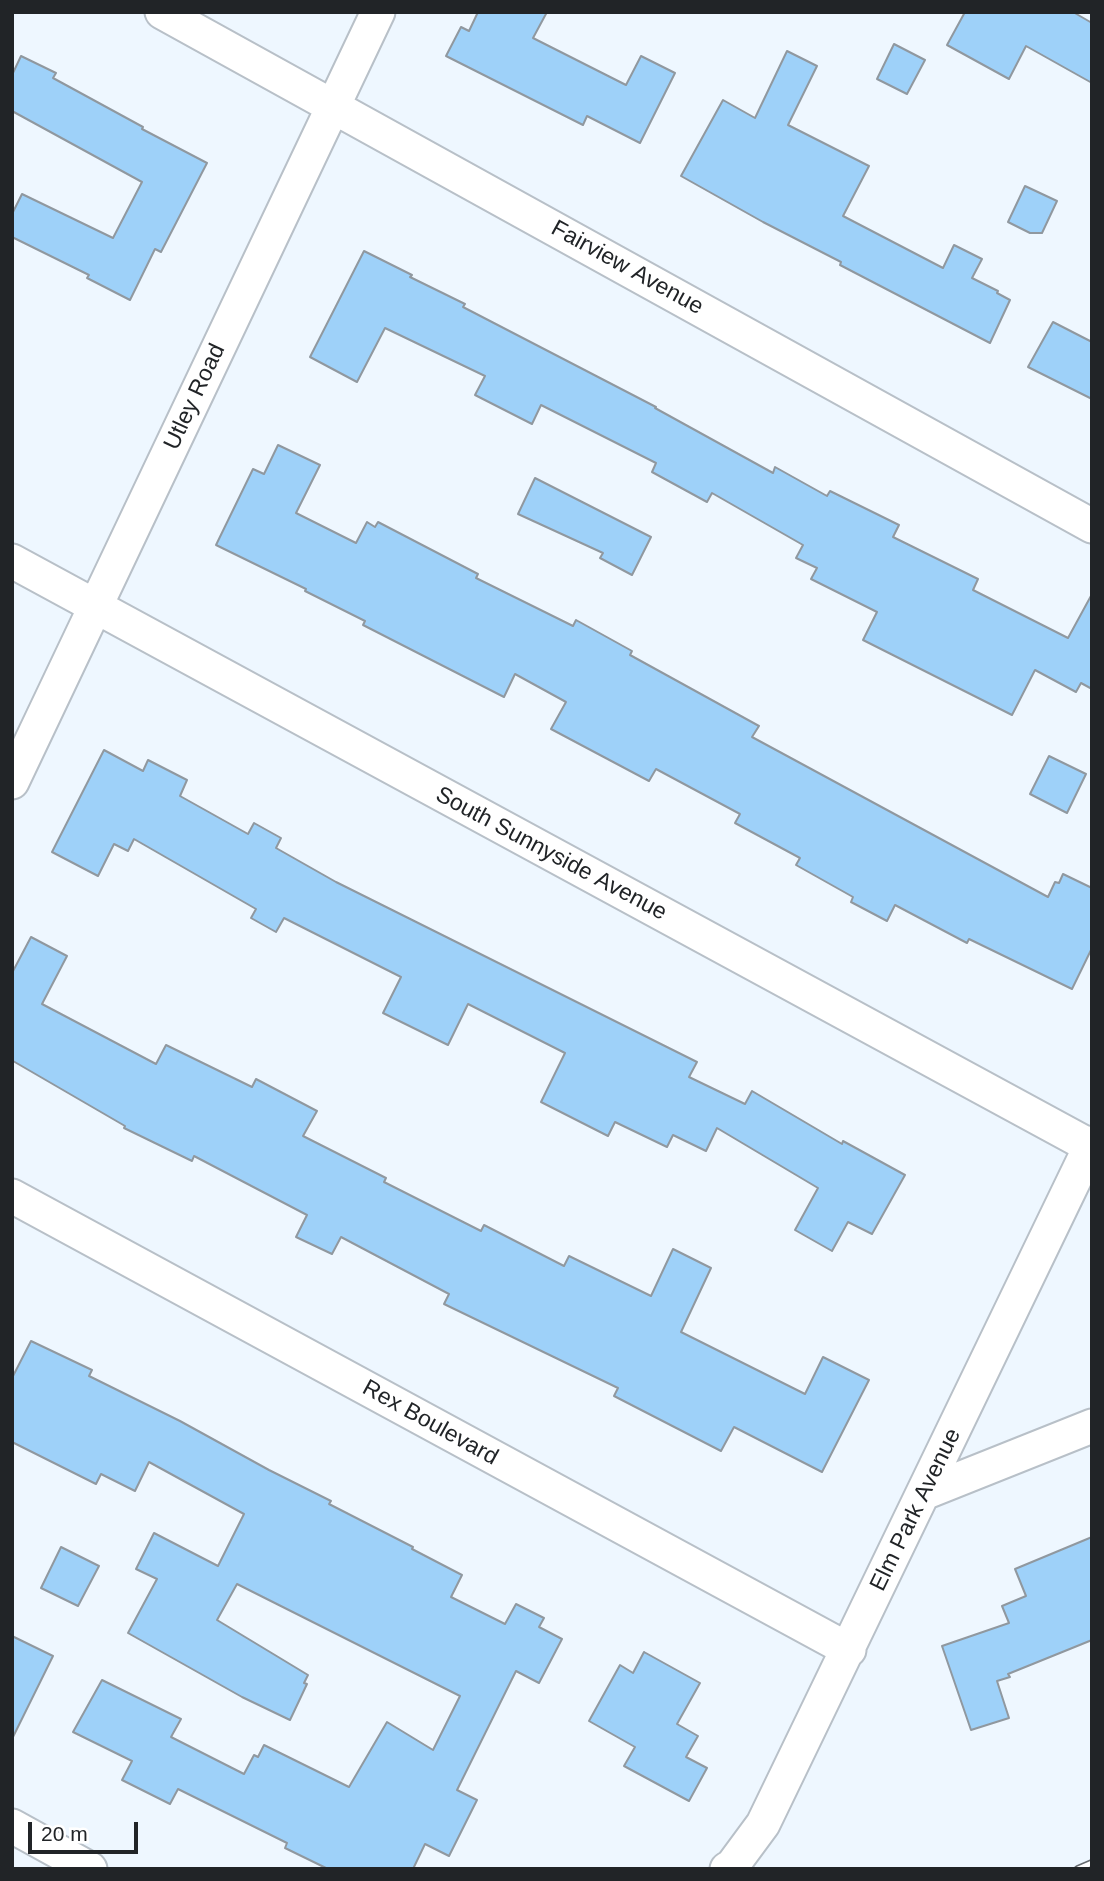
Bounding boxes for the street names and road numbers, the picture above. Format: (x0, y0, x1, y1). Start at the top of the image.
street label: Fairview Avenue (546, 215, 708, 321)
street label: Utley Road (158, 340, 232, 454)
street label: South Sunnyside Avenue (431, 781, 671, 927)
street label: Rex Boulevard (357, 1374, 503, 1472)
street label: Elm Park Avenue (865, 1424, 967, 1596)

